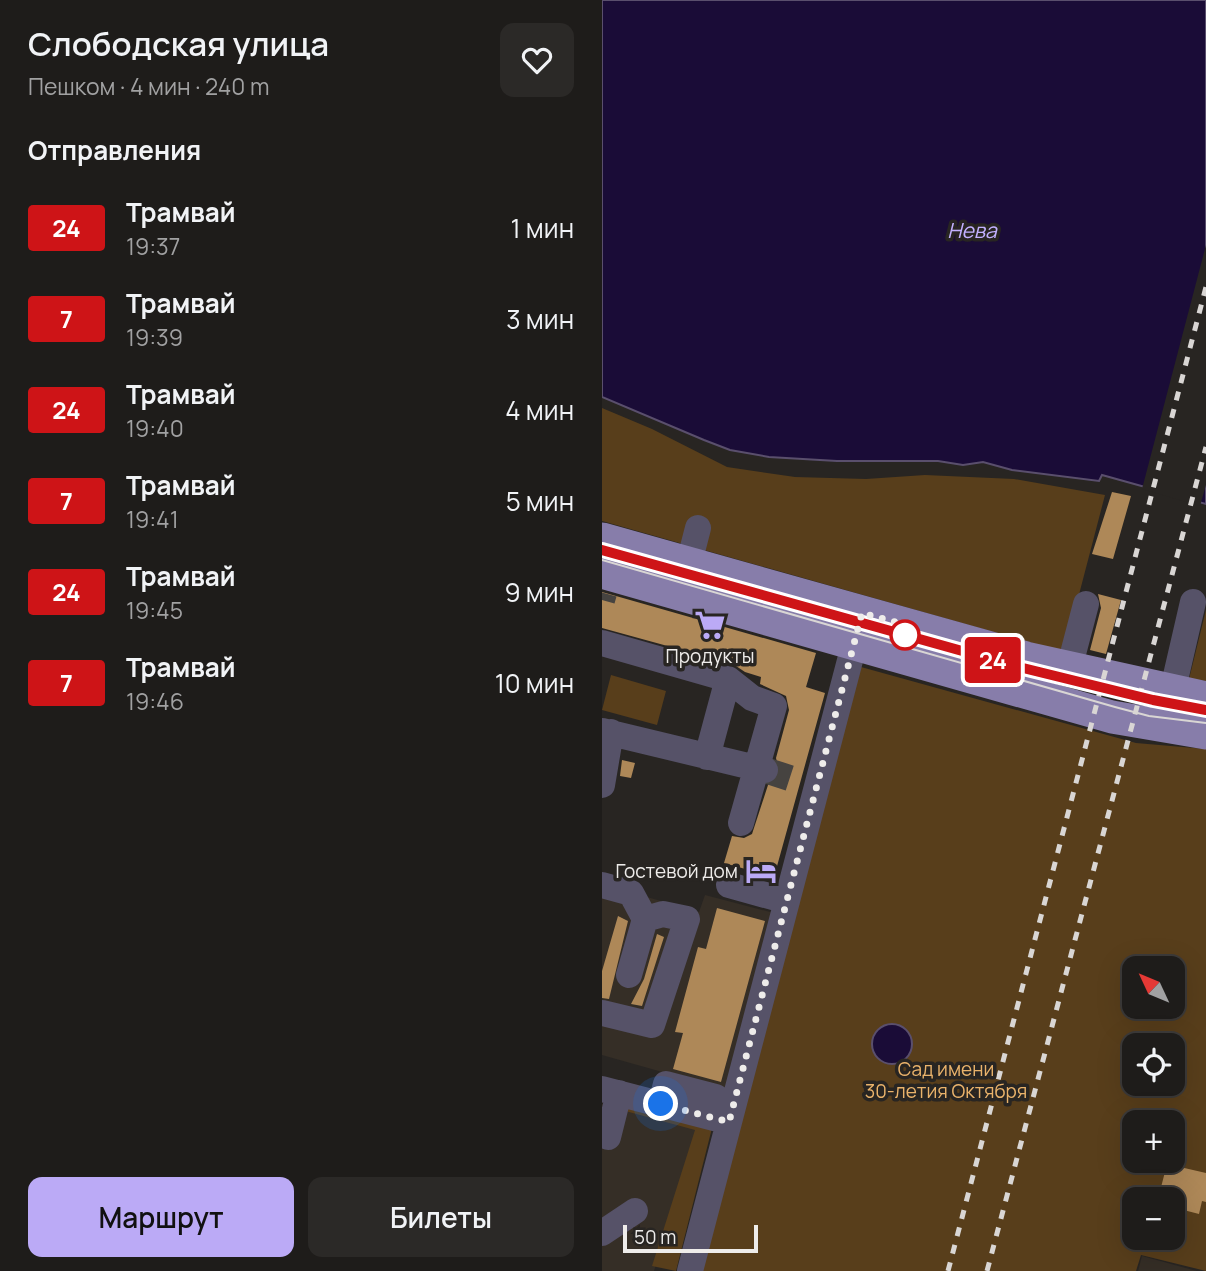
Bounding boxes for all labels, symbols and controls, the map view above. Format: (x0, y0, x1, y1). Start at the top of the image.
text: Слободская улица (28, 21, 329, 66)
button: heart (500, 23, 574, 97)
text: Пешком · 4 мин · 240 m (28, 70, 269, 102)
text: Отправления (28, 132, 201, 168)
text: Трамвай (126, 194, 236, 230)
text: 1 мин (511, 210, 574, 246)
text: 24 (52, 211, 81, 244)
water label: Нева (947, 216, 998, 244)
text: 19:37 (126, 230, 180, 262)
text: Трамвай (126, 285, 236, 321)
text: 3 мин (506, 301, 574, 337)
text: 7 (60, 302, 73, 335)
text: 19:39 (126, 321, 183, 353)
text: Трамвай (126, 376, 236, 412)
text: 4 мин (505, 392, 574, 428)
text: 24 (52, 393, 81, 426)
text: 19:40 (126, 412, 184, 444)
text: Трамвай (126, 467, 236, 503)
text: 5 мин (506, 483, 574, 519)
text: 7 (60, 484, 73, 517)
text: 19:41 (126, 503, 179, 535)
text: Трамвай (126, 558, 236, 594)
text: 9 мин (505, 574, 574, 610)
text: 24 (52, 575, 81, 608)
text: 19:45 (126, 594, 183, 626)
supermarket icon: Продукты (693, 608, 727, 642)
unlabelled marker (890, 620, 920, 650)
line badge: 24 (962, 637, 1024, 683)
place label: Продукты (666, 643, 754, 669)
text: 24 (979, 643, 1007, 676)
text: Трамвай (126, 649, 236, 685)
text: 10 мин (495, 665, 574, 701)
text: 7 (60, 666, 73, 699)
text: 19:46 (126, 685, 184, 717)
hotel icon: Гостевой дом (744, 854, 778, 888)
place label: Гостевой дом (615, 858, 738, 884)
north arrow (1122, 956, 1185, 1018)
map controls (1122, 956, 1185, 1250)
button: locate (1122, 1033, 1185, 1096)
park label: Сад имени 30-летия Октября (865, 1056, 1027, 1104)
your location (643, 1086, 678, 1121)
button: + (1122, 1110, 1185, 1173)
button: Маршрут (28, 1177, 294, 1257)
button: Билеты (308, 1177, 574, 1257)
button: − (1122, 1187, 1185, 1250)
scale bar (623, 1222, 758, 1254)
text: 50 m (634, 1224, 676, 1250)

